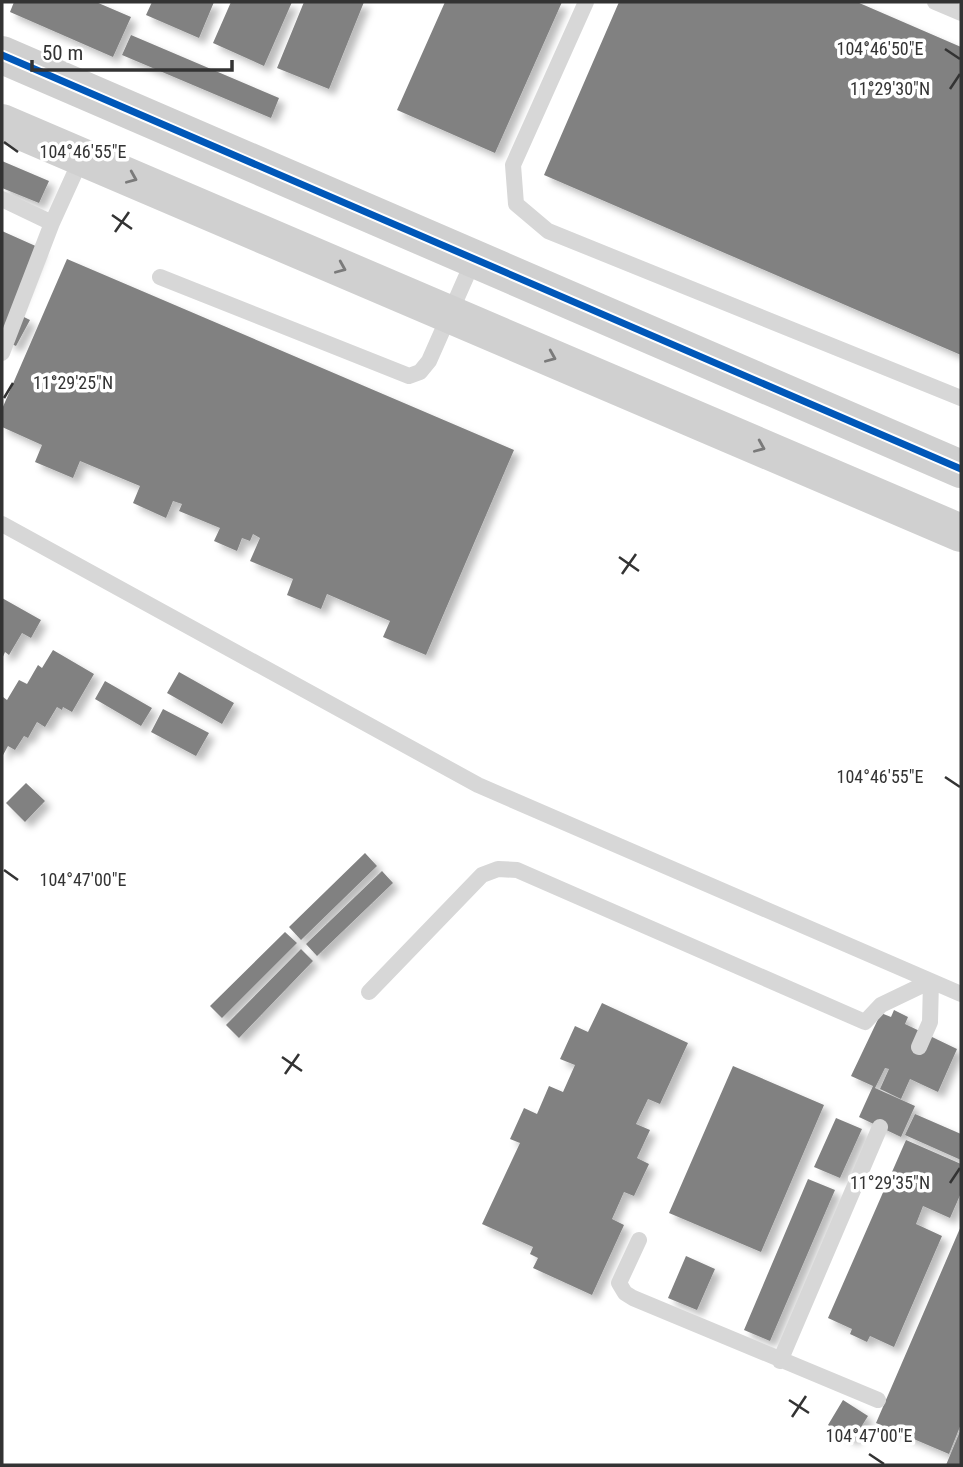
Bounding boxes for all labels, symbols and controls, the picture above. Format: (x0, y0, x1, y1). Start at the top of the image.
scale bar (32, 28, 231, 72)
text: 104°46'50"E (837, 38, 923, 59)
text: 50 m (42, 41, 83, 65)
text: 11°29'30"N (850, 78, 930, 99)
text: 104°46'55"E (40, 141, 126, 162)
one-way arrow (125, 170, 137, 184)
one-way arrow (334, 260, 347, 274)
one-way arrow (543, 349, 556, 363)
text: 11°29'25"N (33, 372, 113, 393)
one-way arrow (753, 438, 765, 452)
text: 104°46'55"E (837, 766, 923, 787)
text: 104°47'00"E (40, 869, 126, 890)
text: 11°29'35"N (850, 1172, 930, 1193)
text: 104°47'00"E (826, 1425, 912, 1446)

